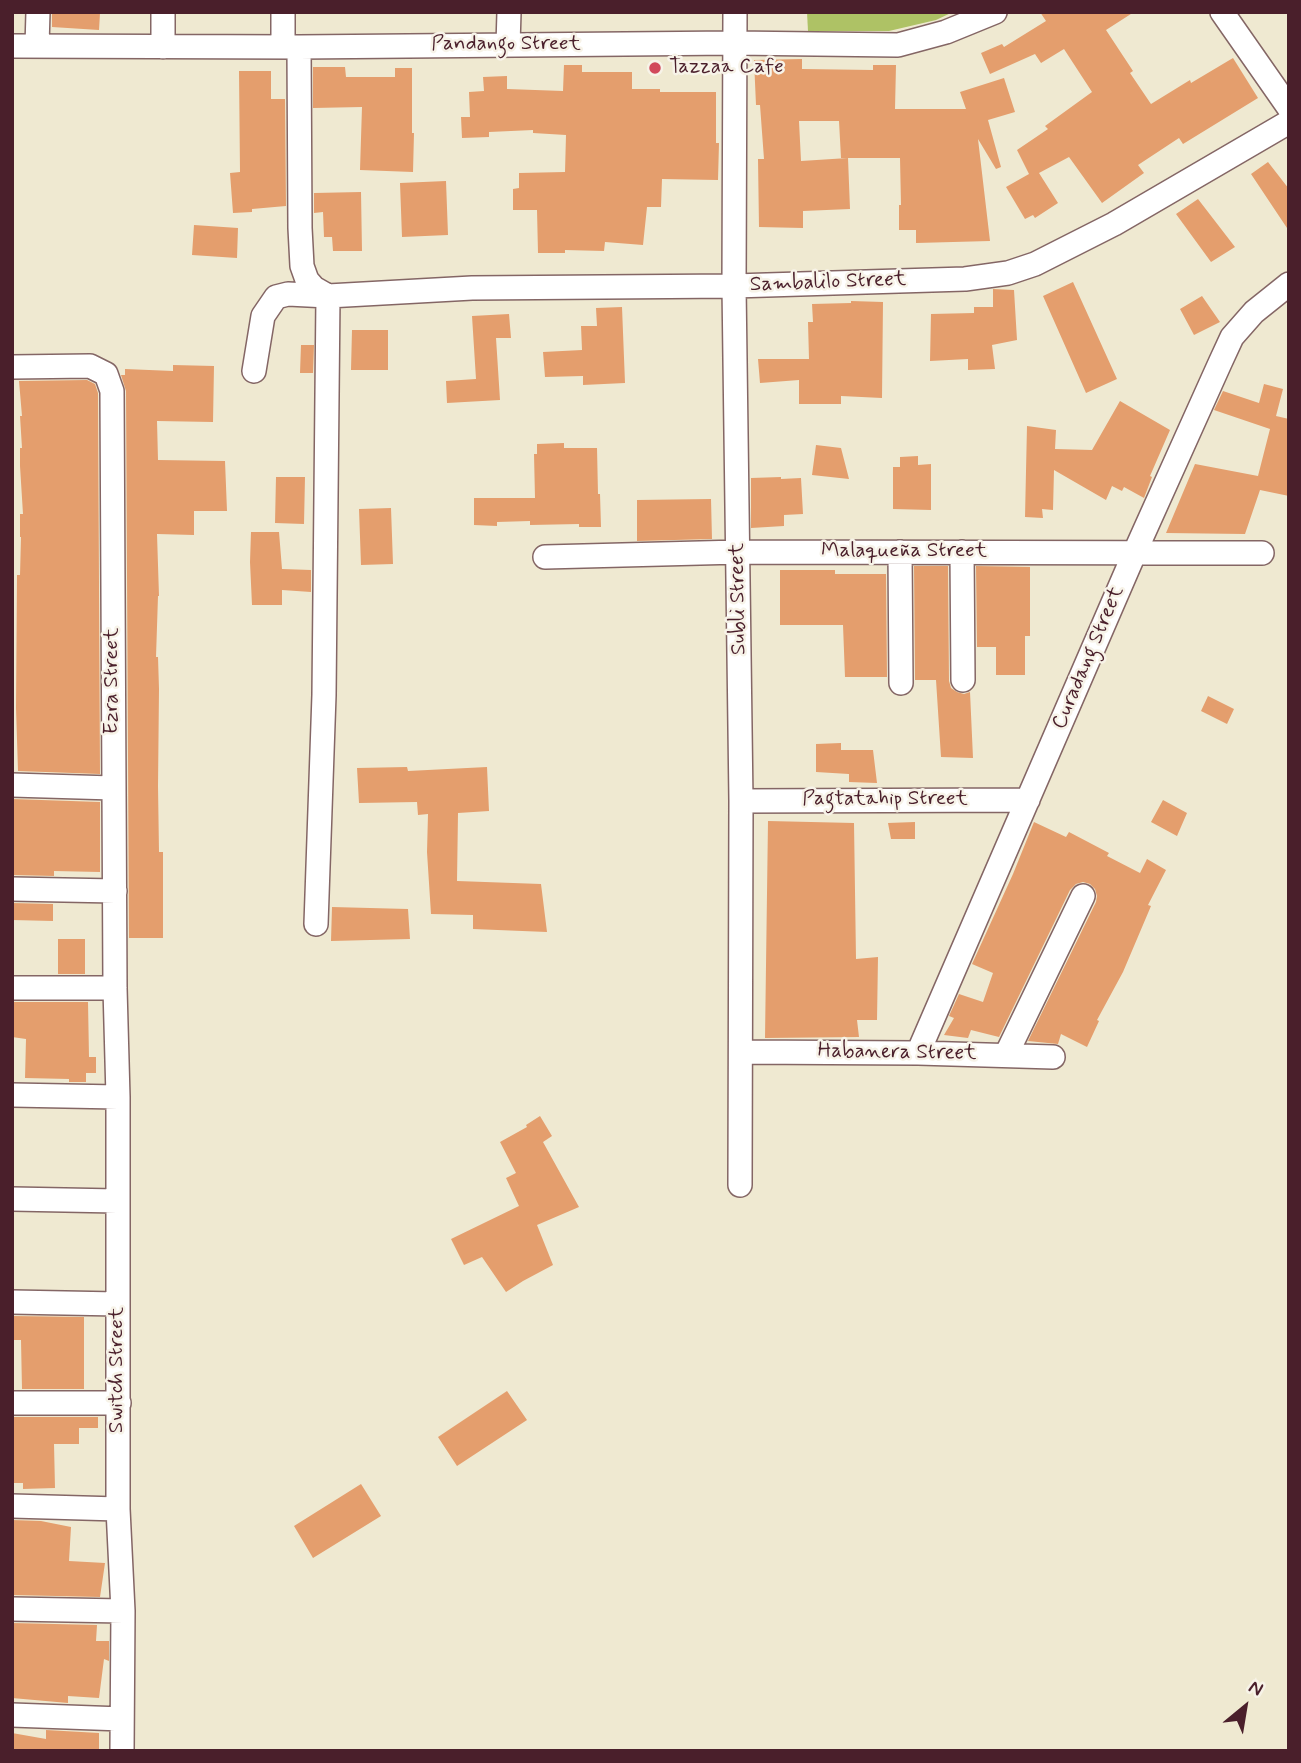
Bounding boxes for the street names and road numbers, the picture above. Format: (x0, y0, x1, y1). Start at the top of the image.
street label: Pandango Street (431, 32, 581, 58)
street label: Sambalilo Street (749, 268, 907, 298)
street label: Malaqueña Street (821, 539, 987, 565)
street label: Subli Street (725, 543, 753, 655)
street label: Curadang Street (1048, 583, 1130, 733)
street label: Ezra Street (100, 628, 126, 734)
street label: Pagtatahip Street (802, 787, 968, 813)
street label: Habanera Street (817, 1039, 977, 1067)
street label: Switch Street (105, 1307, 131, 1433)

